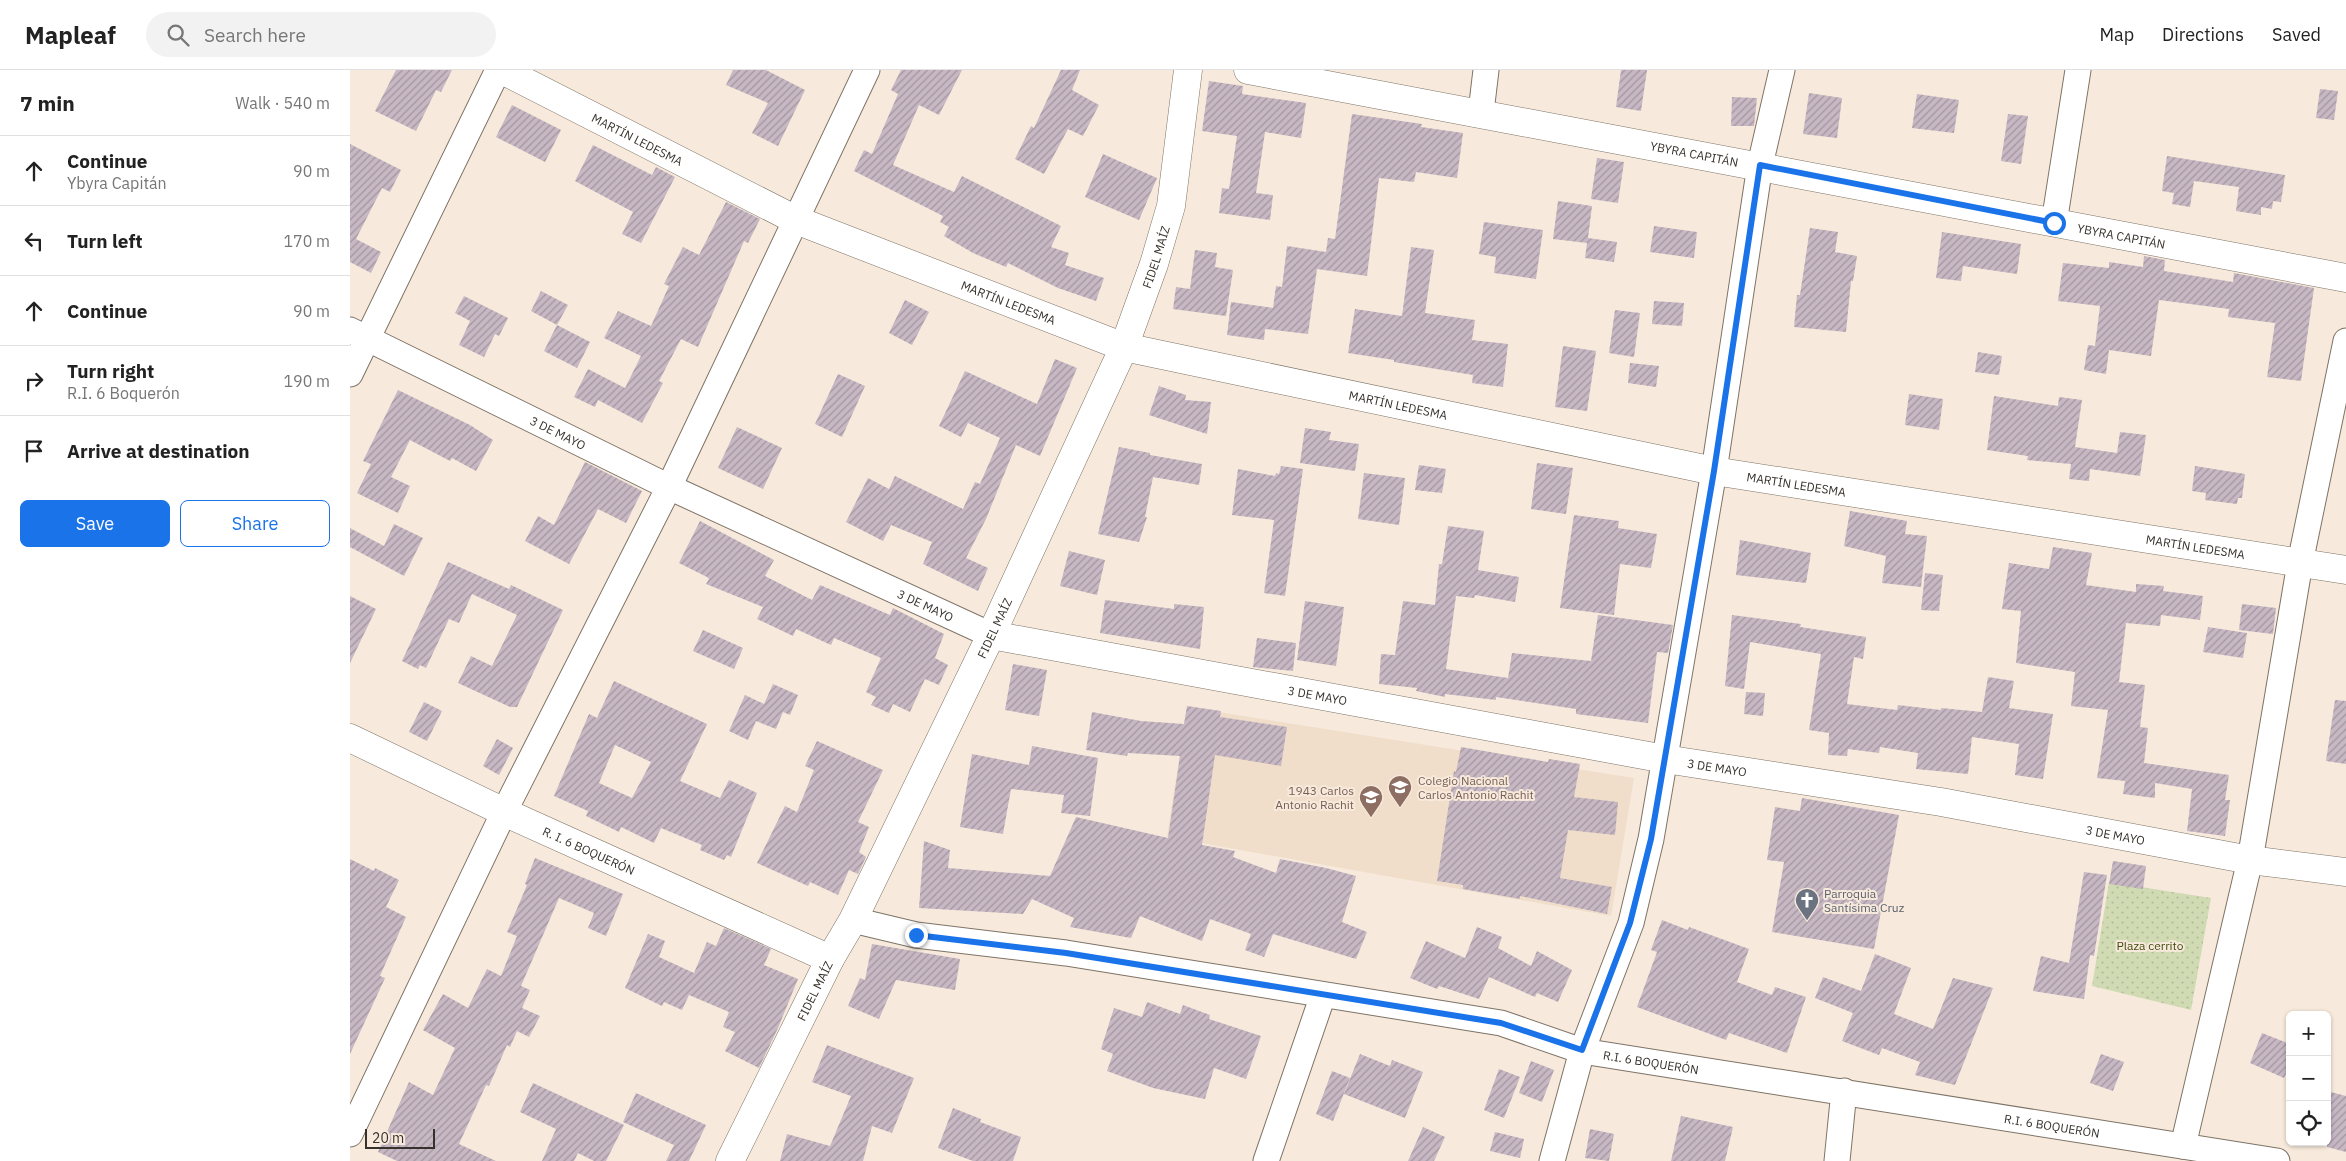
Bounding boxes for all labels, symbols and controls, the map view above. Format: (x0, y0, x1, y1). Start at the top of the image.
search box (146, 12, 496, 57)
text: Mapleaf (25, 19, 116, 51)
icon: search (164, 21, 192, 49)
text: Search here (204, 23, 306, 47)
text: Map (2099, 23, 2134, 46)
text: Directions (2162, 23, 2244, 46)
text: Saved (2272, 23, 2321, 46)
text: 7 min (20, 89, 75, 117)
text: Walk · 540 m (235, 93, 330, 113)
street label: MARTÍN LEDESMA (589, 110, 686, 169)
street label: YBYRA CAPITÁN (1649, 138, 1740, 169)
text: Continue (67, 149, 147, 173)
icon: ahead (20, 157, 48, 185)
text: 90 m (293, 161, 330, 181)
text: Ybyra Capitán (67, 173, 167, 193)
route start (2043, 212, 2066, 235)
street label: YBYRA CAPITÁN (2076, 220, 2167, 251)
street label: FIDEL MAÍZ (1138, 224, 1172, 290)
icon: left (20, 227, 48, 255)
text: Turn left (67, 229, 143, 253)
text: 170 m (283, 231, 330, 251)
street label: MARTÍN LEDESMA (959, 277, 1058, 328)
icon: ahead (20, 297, 48, 325)
text: Continue (67, 299, 147, 323)
text: 90 m (293, 301, 330, 321)
text: Turn right (67, 359, 154, 383)
icon: right (20, 367, 48, 395)
text: 190 m (283, 371, 330, 391)
text: R.I. 6 Boquerón (67, 383, 180, 403)
street label: MARTÍN LEDESMA (1348, 387, 1449, 422)
street label: 3 DE MAYO (528, 412, 588, 452)
icon: arrive (20, 437, 48, 465)
text: Arrive at destination (67, 439, 250, 463)
street label: MARTÍN LEDESMA (1746, 469, 1847, 499)
button: Save (20, 500, 170, 547)
button: Share (180, 500, 330, 547)
street label: MARTÍN LEDESMA (2145, 531, 2246, 562)
street label: 3 DE MAYO (895, 586, 956, 624)
street label: FIDEL MAÍZ (973, 595, 1015, 660)
street label: 3 DE MAYO (1287, 682, 1348, 708)
street label: 3 DE MAYO (1686, 755, 1748, 779)
place label: Colegio Nacional Carlos Antonio Rachit (1418, 773, 1534, 802)
school or university icon: Colegio Nacional Carlos Antonio Rachit (1387, 774, 1413, 808)
place label: 1943 Carlos Antonio Rachit (1275, 783, 1354, 812)
school or university icon: 1943 Carlos Antonio Rachit (1358, 784, 1384, 818)
street label: 3 DE MAYO (2084, 822, 2146, 848)
street label: R. I. 6 BOQUERÓN (541, 823, 637, 878)
place label: Parroquia Santísima Cruz (1824, 886, 1905, 915)
church icon: Parroquia Santísima Cruz (1794, 887, 1820, 921)
route end (905, 924, 928, 947)
park label: Plaza cerrito (2117, 938, 2184, 953)
street label: FIDEL MAÍZ (793, 958, 835, 1023)
map controls (2286, 1011, 2331, 1146)
button: + (2286, 1011, 2331, 1056)
street label: R.I. 6 BOQUERÓN (1602, 1047, 1700, 1077)
button: − (2286, 1056, 2331, 1101)
button: locate (2286, 1101, 2331, 1146)
street label: R.I. 6 BOQUERÓN (2003, 1110, 2101, 1140)
scale bar (365, 1126, 435, 1149)
text: 20 m (372, 1129, 404, 1147)

